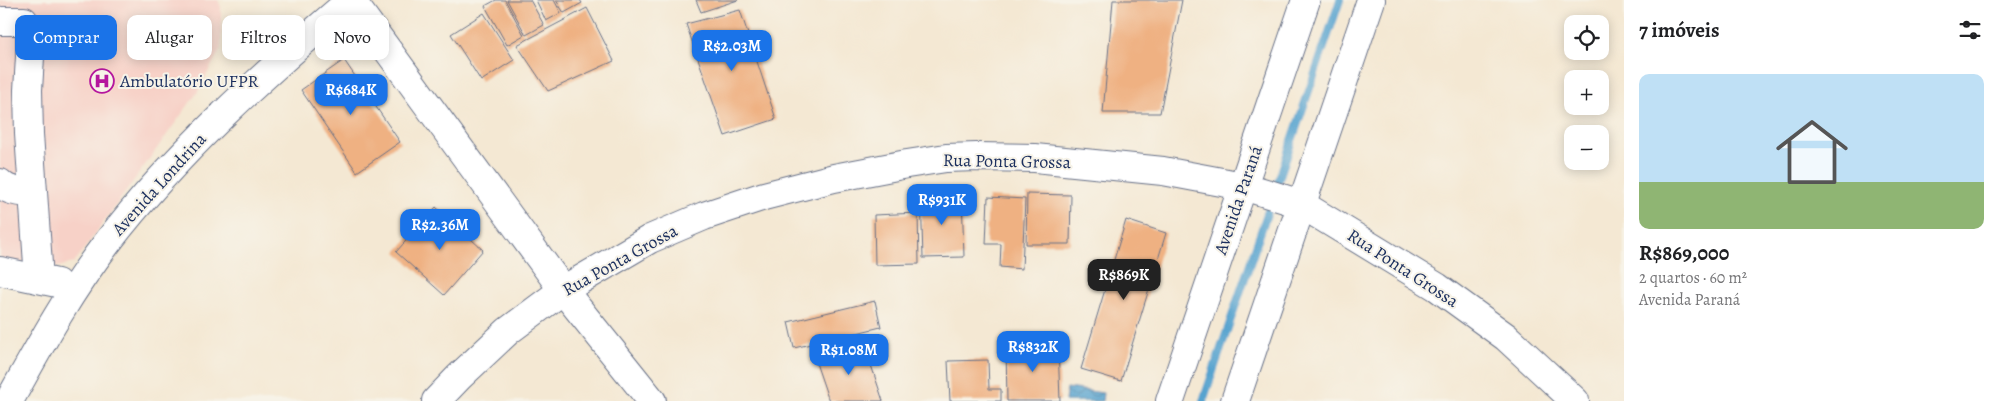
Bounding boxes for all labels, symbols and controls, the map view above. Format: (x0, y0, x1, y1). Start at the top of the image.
chip: Comprar (15, 15, 117, 60)
chip: Alugar (127, 15, 212, 60)
chip: Filtros (222, 15, 305, 60)
chip: Novo (315, 15, 389, 60)
map controls (1564, 15, 1609, 170)
button: locate (1564, 15, 1609, 60)
text: 7 imóveis (1639, 16, 1720, 44)
icon: filters (1956, 16, 1984, 44)
pin: R$2.03M (686, 30, 778, 72)
text: R$2.03M (703, 35, 761, 57)
hospital icon: Ambulatório UFPR (89, 68, 115, 94)
place label: Ambulatório UFPR (119, 69, 259, 93)
button: + (1564, 70, 1609, 115)
pin: R$684K (310, 74, 392, 116)
text: R$684K (326, 79, 376, 101)
icon: home (1767, 107, 1857, 197)
button: − (1564, 125, 1609, 170)
street label: Avenida Londrina (106, 127, 212, 241)
street label: Avenida Paraná (1208, 142, 1268, 259)
street label: Rua Ponta Grossa (943, 148, 1072, 174)
pin: R$931K (901, 184, 983, 226)
text: R$931K (918, 189, 966, 211)
pin: R$2.36M (394, 208, 486, 251)
text: R$2.36M (411, 214, 469, 236)
street label: Rua Ponta Grossa (558, 218, 682, 302)
street label: Rua Ponta Grossa (1343, 223, 1464, 313)
text: R$869,000 (1639, 239, 1729, 267)
pin: R$869K (1083, 258, 1165, 301)
text: R$869K (1099, 264, 1149, 286)
text: 2 quartos · 60 m² (1639, 267, 1747, 289)
text: Avenida Paraná (1639, 289, 1740, 311)
pin: R$832K (992, 330, 1074, 373)
pin: R$1.08M (803, 334, 895, 376)
text: R$832K (1008, 336, 1058, 358)
text: R$1.08M (820, 339, 878, 361)

